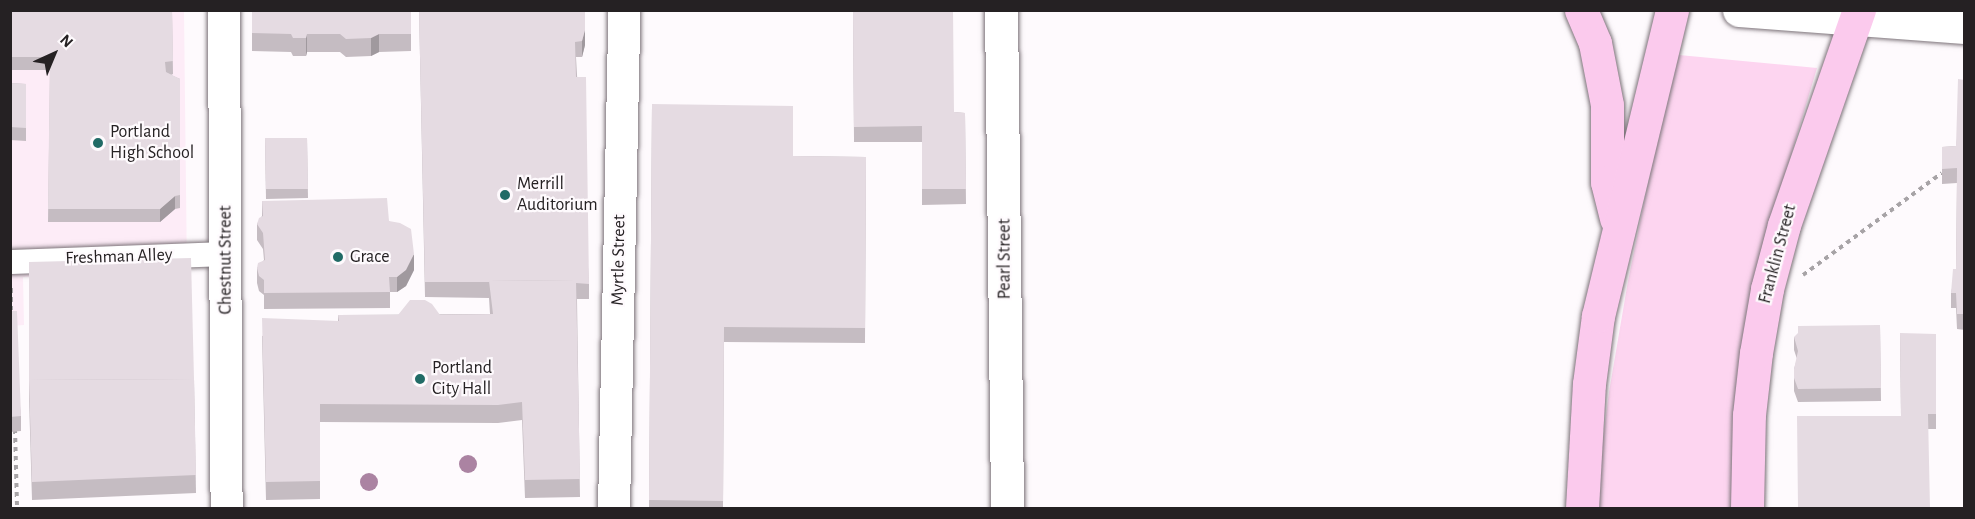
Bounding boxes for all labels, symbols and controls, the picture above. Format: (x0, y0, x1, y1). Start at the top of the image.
north arrow (24, 24, 84, 84)
text: N (57, 31, 76, 51)
place label: Portland High School (110, 122, 194, 164)
marker: Portland High School (91, 136, 105, 150)
place label: Merrill Auditorium (517, 174, 598, 216)
marker: Merrill Auditorium (498, 188, 512, 202)
street label: Franklin Street (1754, 202, 1802, 306)
street label: Chestnut Street (215, 206, 237, 314)
street label: Myrtle Street (607, 214, 631, 306)
street label: Pearl Street (994, 219, 1016, 299)
street label: Freshman Alley (65, 244, 173, 270)
place label: Grace (350, 246, 390, 268)
marker: Grace (331, 250, 345, 264)
place label: Portland City Hall (432, 358, 492, 400)
marker: Portland City Hall (413, 372, 427, 386)

